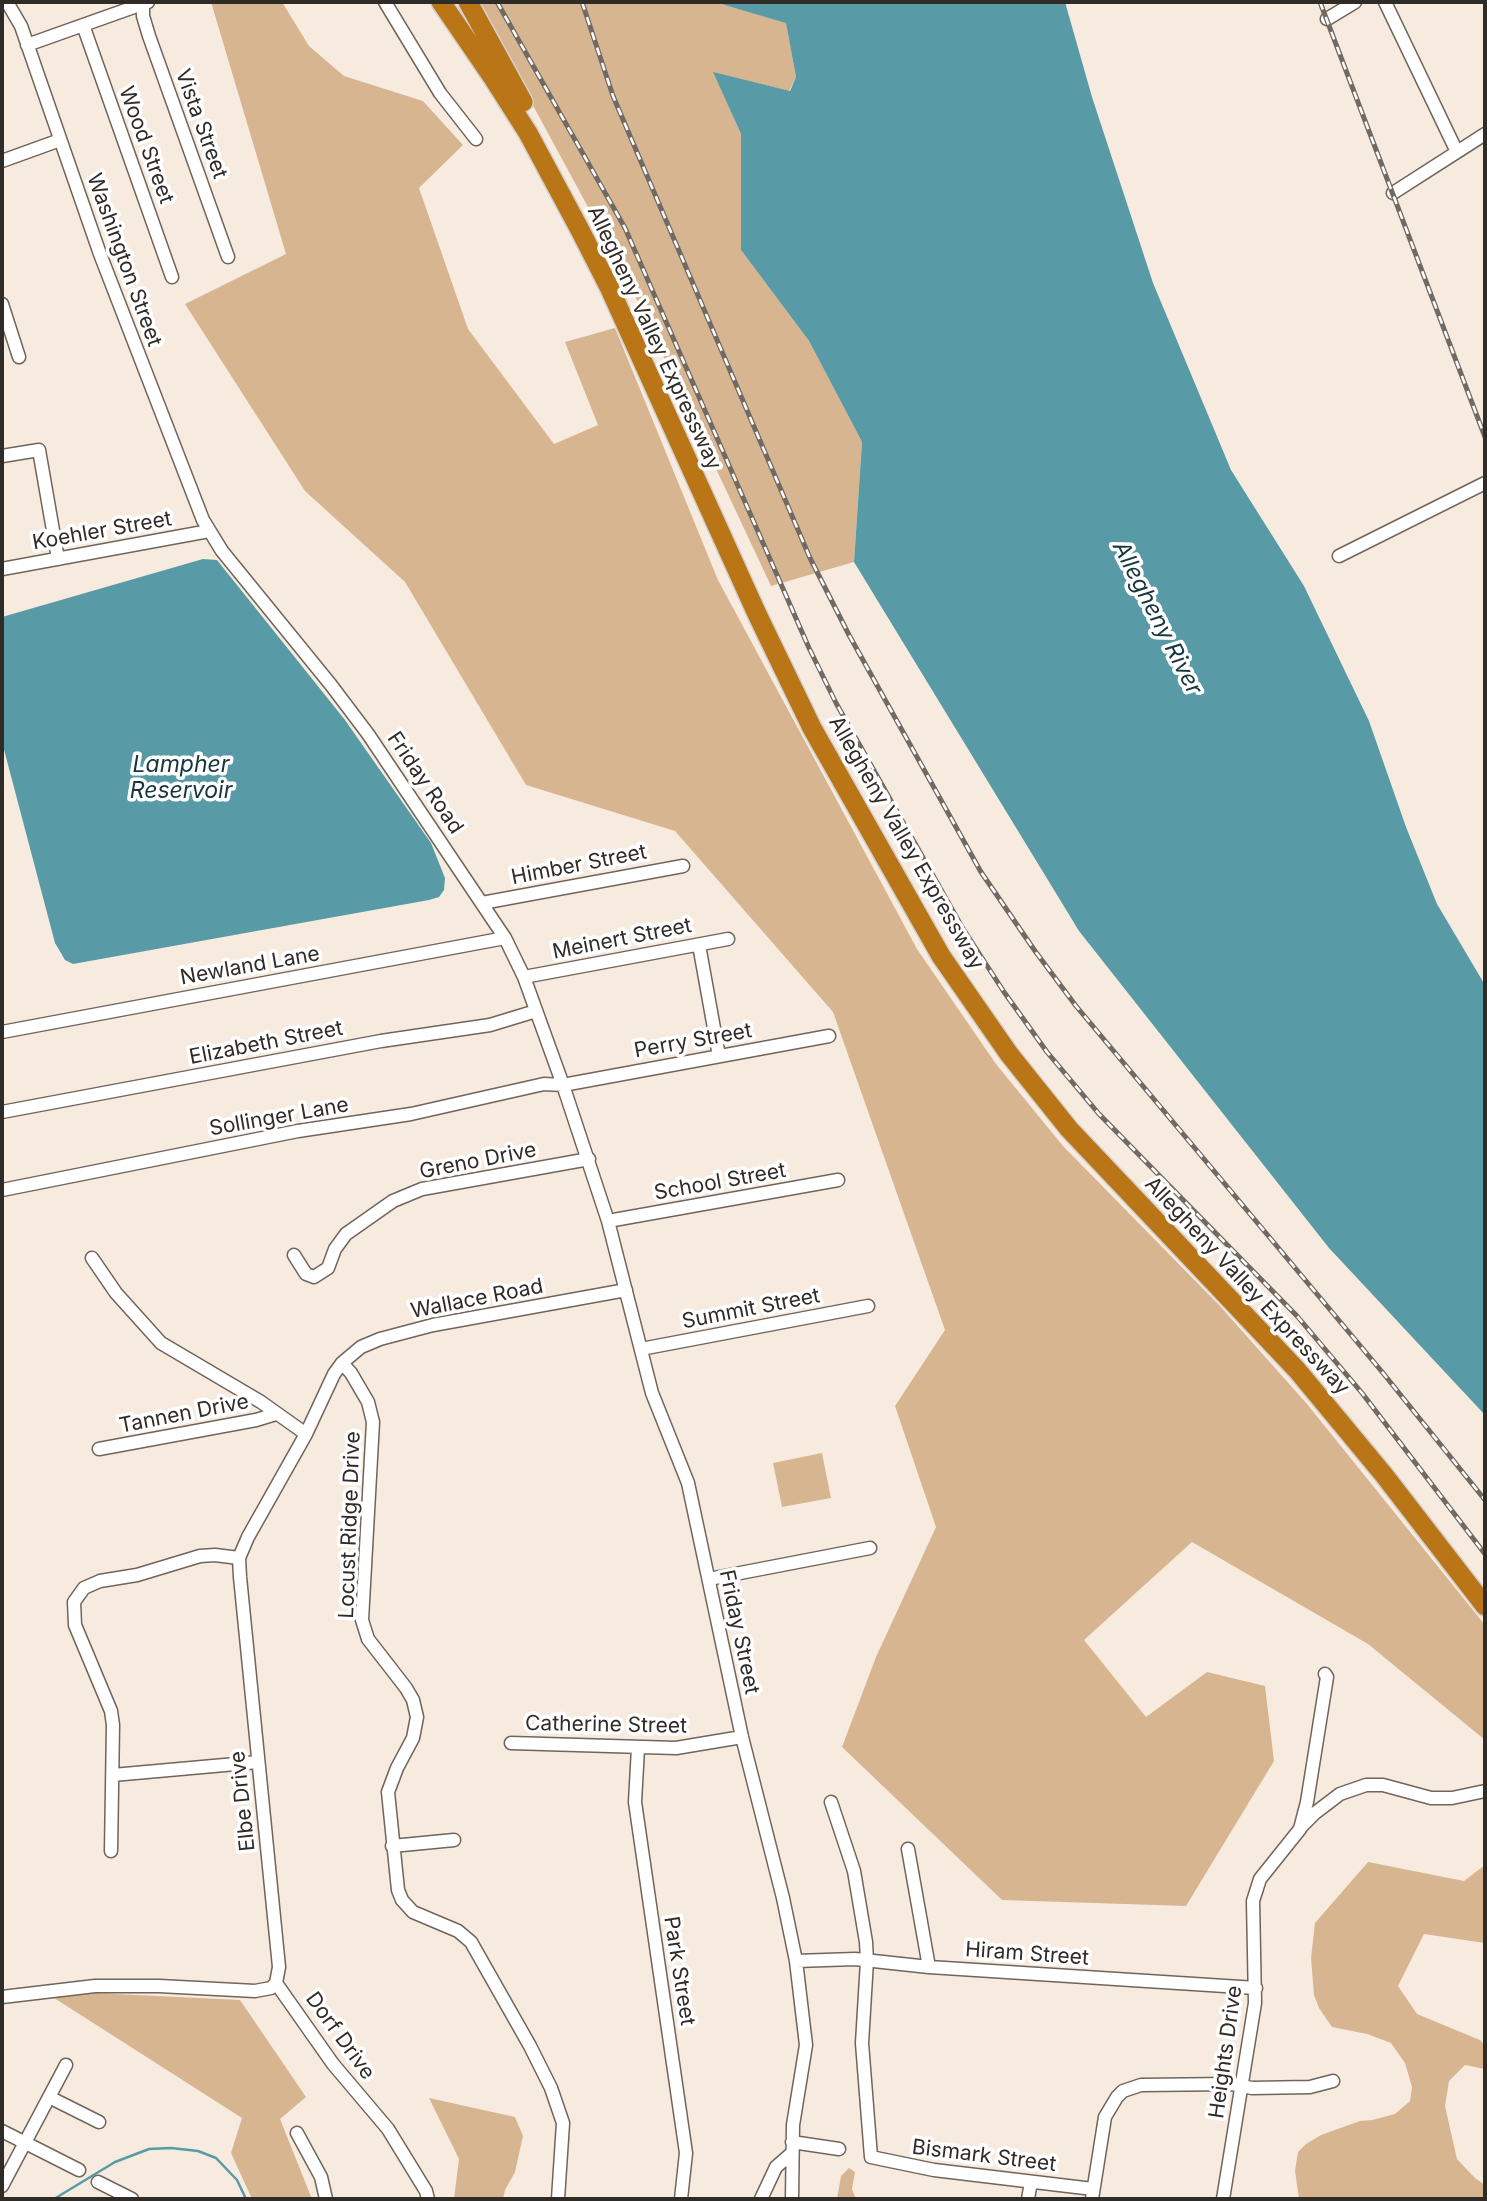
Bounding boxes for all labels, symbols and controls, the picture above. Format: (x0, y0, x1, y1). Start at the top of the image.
street label: Vista Street (170, 66, 232, 182)
street label: Wood Street (113, 83, 179, 207)
street label: Washington Street (81, 170, 167, 350)
street label: Allegheny Valley Expressway (582, 202, 726, 474)
street label: Koehler Street (30, 506, 174, 556)
water label: Allegheny River (1106, 537, 1208, 699)
street label: Allegheny Valley Expressway (823, 712, 989, 974)
street label: Friday Road (382, 727, 468, 839)
water label: Lampher Reservoir (130, 751, 232, 805)
street label: Himber Street (509, 840, 649, 890)
street label: Meinert Street (550, 913, 694, 965)
street label: Newland Lane (178, 941, 322, 991)
street label: Elizabeth Street (187, 1016, 345, 1070)
street label: Perry Street (632, 1018, 754, 1064)
street label: Sollinger Lane (207, 1092, 351, 1142)
street label: Greno Drive (417, 1137, 539, 1185)
street label: School Street (652, 1158, 788, 1206)
street label: Allegheny Valley Expressway (1139, 1172, 1355, 1400)
street label: Wallace Road (409, 1274, 545, 1324)
street label: Summit Street (680, 1283, 822, 1335)
street label: Tannen Drive (117, 1389, 251, 1439)
street label: Locust Ridge Drive (334, 1431, 366, 1619)
street label: Friday Street (714, 1568, 764, 1696)
street label: Catherine Street (525, 1711, 687, 1739)
street label: Elbe Drive (225, 1750, 261, 1852)
street label: Park Street (658, 1915, 700, 2027)
street label: Hiram Street (964, 1937, 1090, 1971)
street label: Heights Drive (1204, 1984, 1248, 2120)
street label: Dorf Drive (300, 1987, 380, 2085)
street label: Bismark Street (910, 2135, 1058, 2177)

